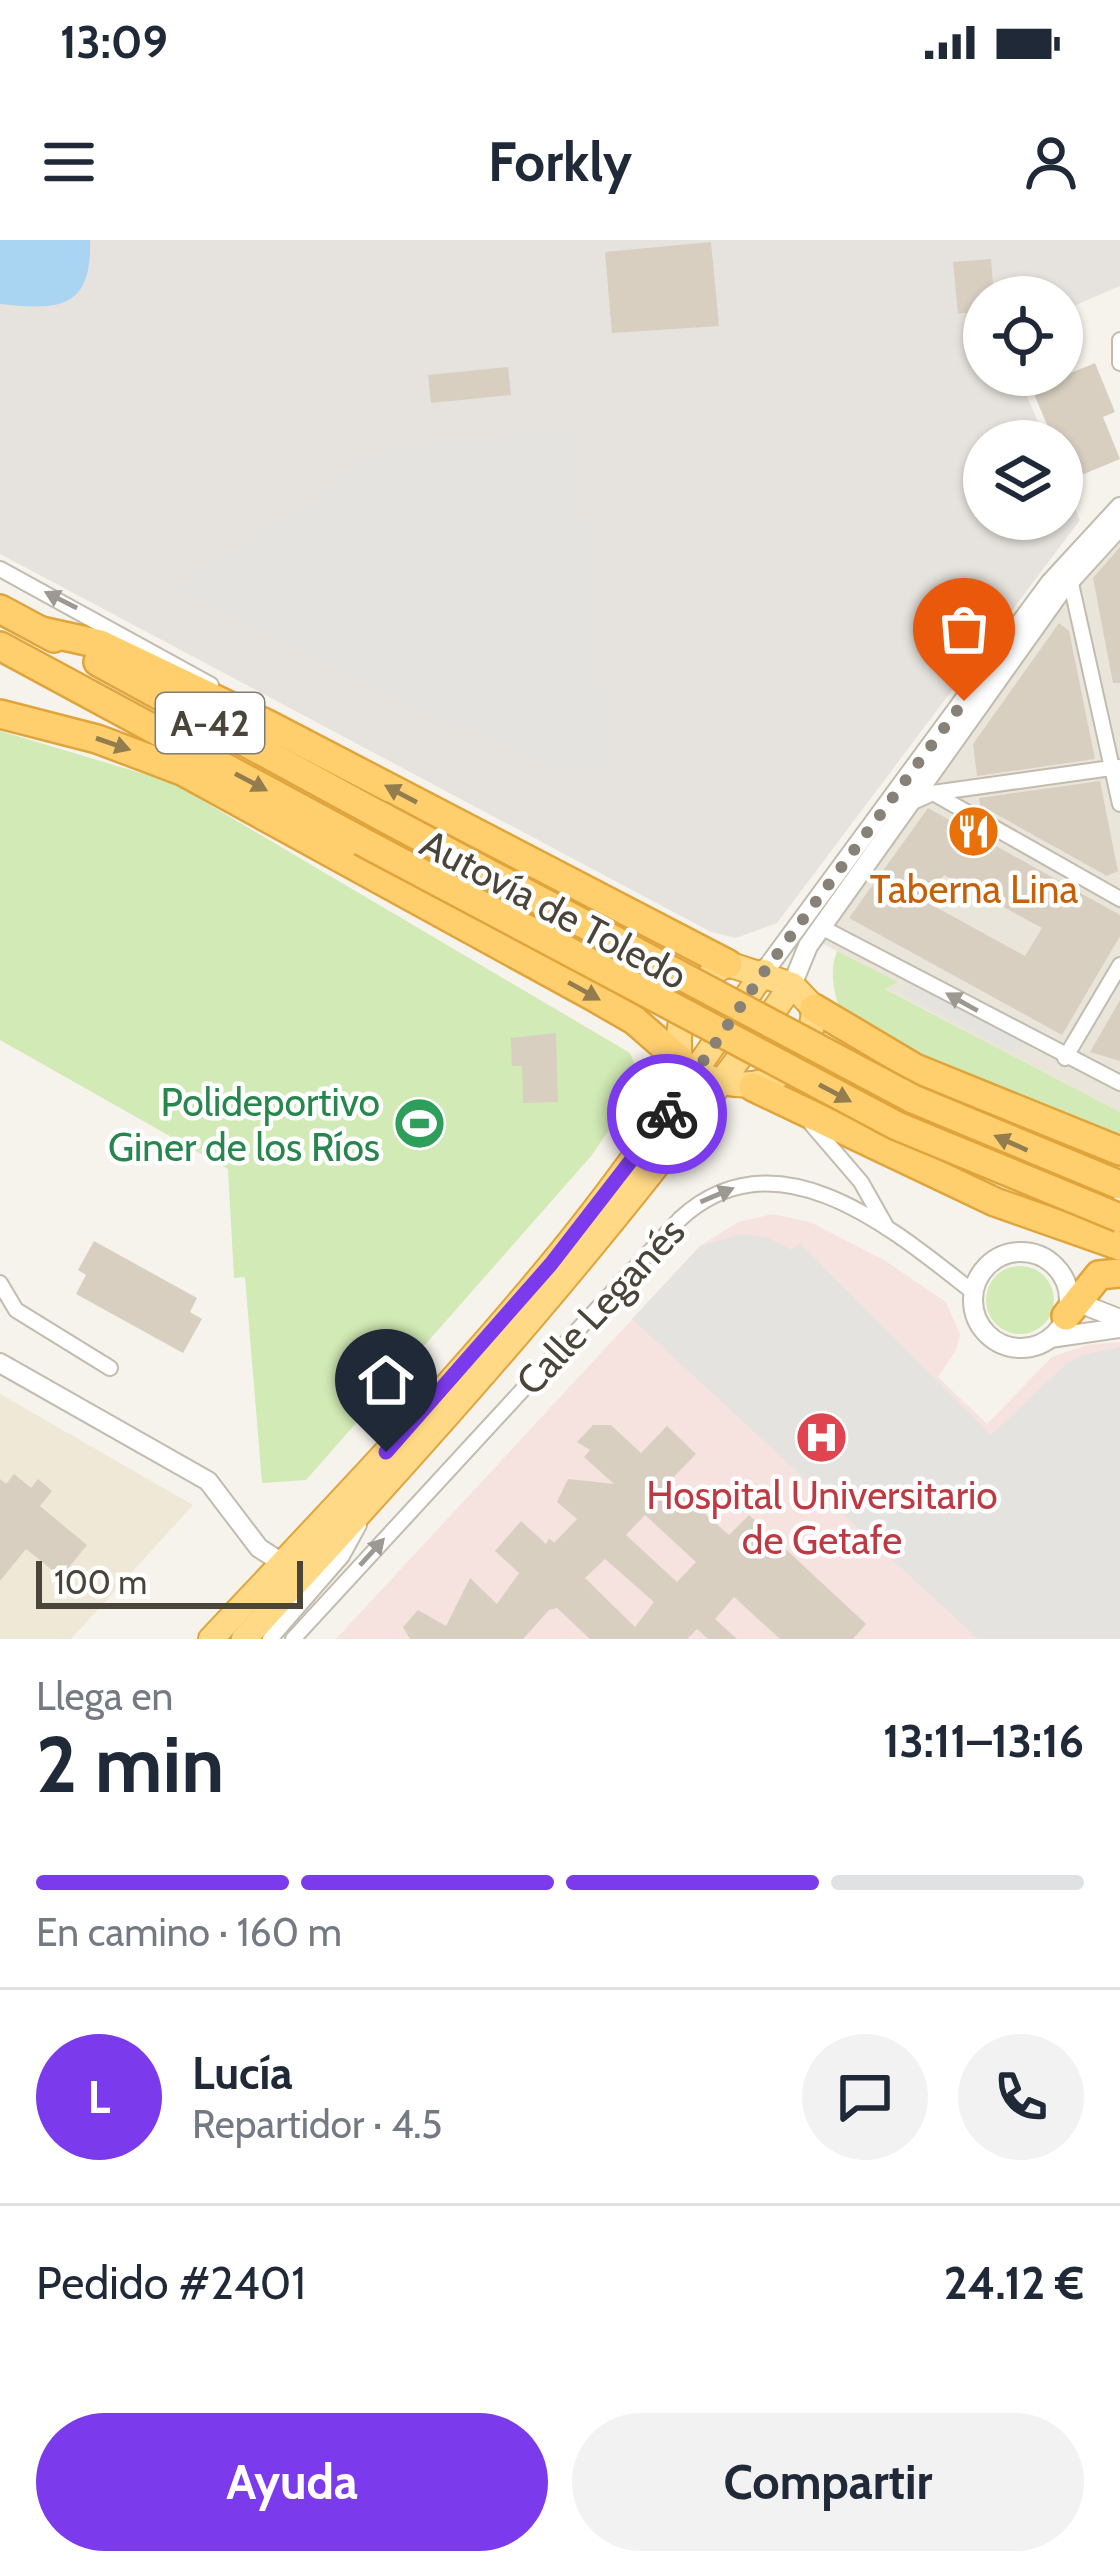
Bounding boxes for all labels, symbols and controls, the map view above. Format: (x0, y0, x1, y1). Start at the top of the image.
text: 13:09 (60, 15, 168, 69)
icon: menu (36, 129, 102, 195)
text: Forkly (488, 129, 632, 195)
icon: person (1018, 129, 1084, 195)
map controls (963, 276, 1083, 540)
button: locate (963, 276, 1083, 396)
button: layers (963, 420, 1083, 540)
pin (913, 578, 1015, 701)
one-way arrow (44, 591, 78, 611)
icon: bag (931, 596, 997, 662)
road number: A-42 (156, 693, 264, 753)
one-way arrow (95, 736, 131, 754)
one-way arrow (234, 771, 269, 792)
one-way arrow (384, 784, 418, 805)
restaurant icon: Taberna Lina (946, 804, 1002, 860)
street label: Autovía de Toledo (413, 819, 695, 999)
place label: Taberna Lina (870, 865, 1079, 913)
one-way arrow (567, 980, 601, 1001)
one-way arrow (945, 992, 980, 1013)
courier (607, 1054, 727, 1174)
place label: Polideportivo Giner de los Ríos (108, 1078, 380, 1171)
icon: bike (634, 1081, 700, 1147)
one-way arrow (817, 1082, 852, 1103)
sports icon: Polideportivo Giner de los Ríos (391, 1096, 447, 1152)
one-way arrow (993, 1132, 1028, 1152)
one-way arrow (699, 1185, 735, 1204)
street label: Calle Leganés (506, 1207, 694, 1405)
pin (335, 1329, 437, 1452)
icon: home (353, 1347, 419, 1413)
hospital icon: Hospital Universitario de Getafe (794, 1410, 850, 1466)
place label: Hospital Universitario de Getafe (646, 1471, 998, 1564)
one-way arrow (358, 1538, 385, 1567)
scale bar (36, 1555, 303, 1608)
text: 100 m (54, 1562, 147, 1602)
text: Llega en (36, 1672, 173, 1720)
text: 13:11–13:16 (883, 1714, 1084, 1768)
text: 2 min (36, 1717, 224, 1812)
text: En camino · 160 m (36, 1908, 342, 1956)
button: chat (802, 2034, 928, 2160)
button: phone (958, 2034, 1084, 2160)
text: Lucía (192, 2046, 293, 2100)
text: L (88, 2070, 110, 2124)
text: Repartidor · 4.5 (192, 2100, 442, 2148)
text: Pedido #2401 (36, 2256, 306, 2310)
text: 24.12 € (944, 2256, 1084, 2310)
button: Ayuda (36, 2413, 548, 2551)
button: Compartir (572, 2413, 1084, 2551)

